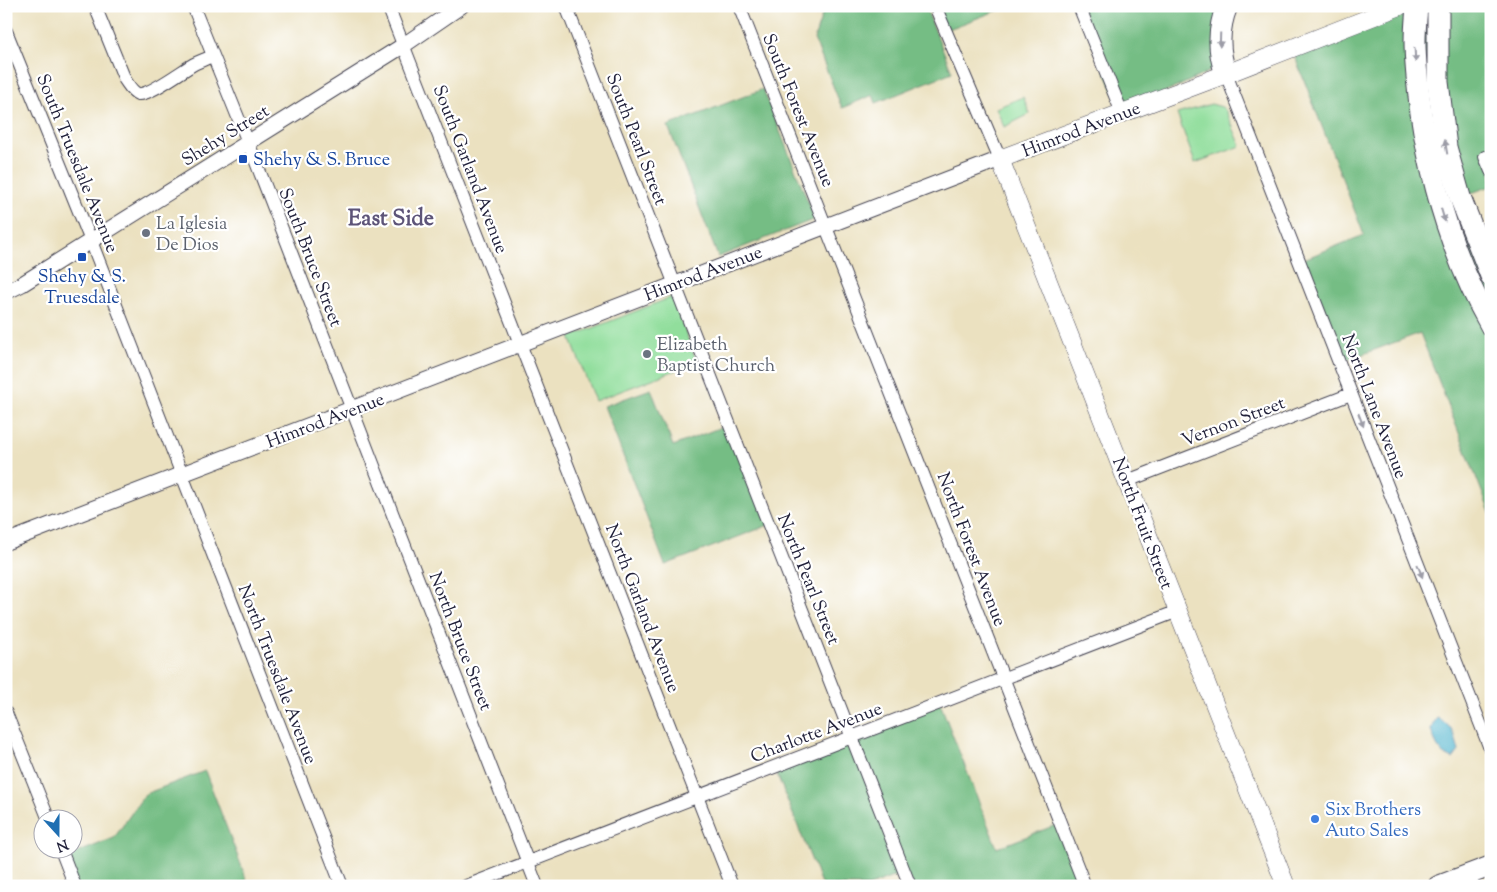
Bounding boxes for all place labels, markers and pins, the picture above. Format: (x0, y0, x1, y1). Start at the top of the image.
place label: Shehy & S. Bruce (253, 148, 390, 174)
marker: Shehy & S. Bruce (237, 153, 249, 165)
place label: La Iglesia De Dios (156, 212, 227, 259)
marker: La Iglesia De Dios (140, 227, 152, 239)
marker: Shehy & S. Truesdale (76, 251, 88, 263)
place label: Shehy & S. Truesdale (38, 265, 126, 312)
place label: Elizabeth Baptist Church (657, 333, 776, 380)
marker: Elizabeth Baptist Church (641, 348, 653, 360)
place label: Six Brothers Auto Sales (1325, 798, 1421, 845)
marker: Six Brothers Auto Sales (1309, 813, 1321, 825)

